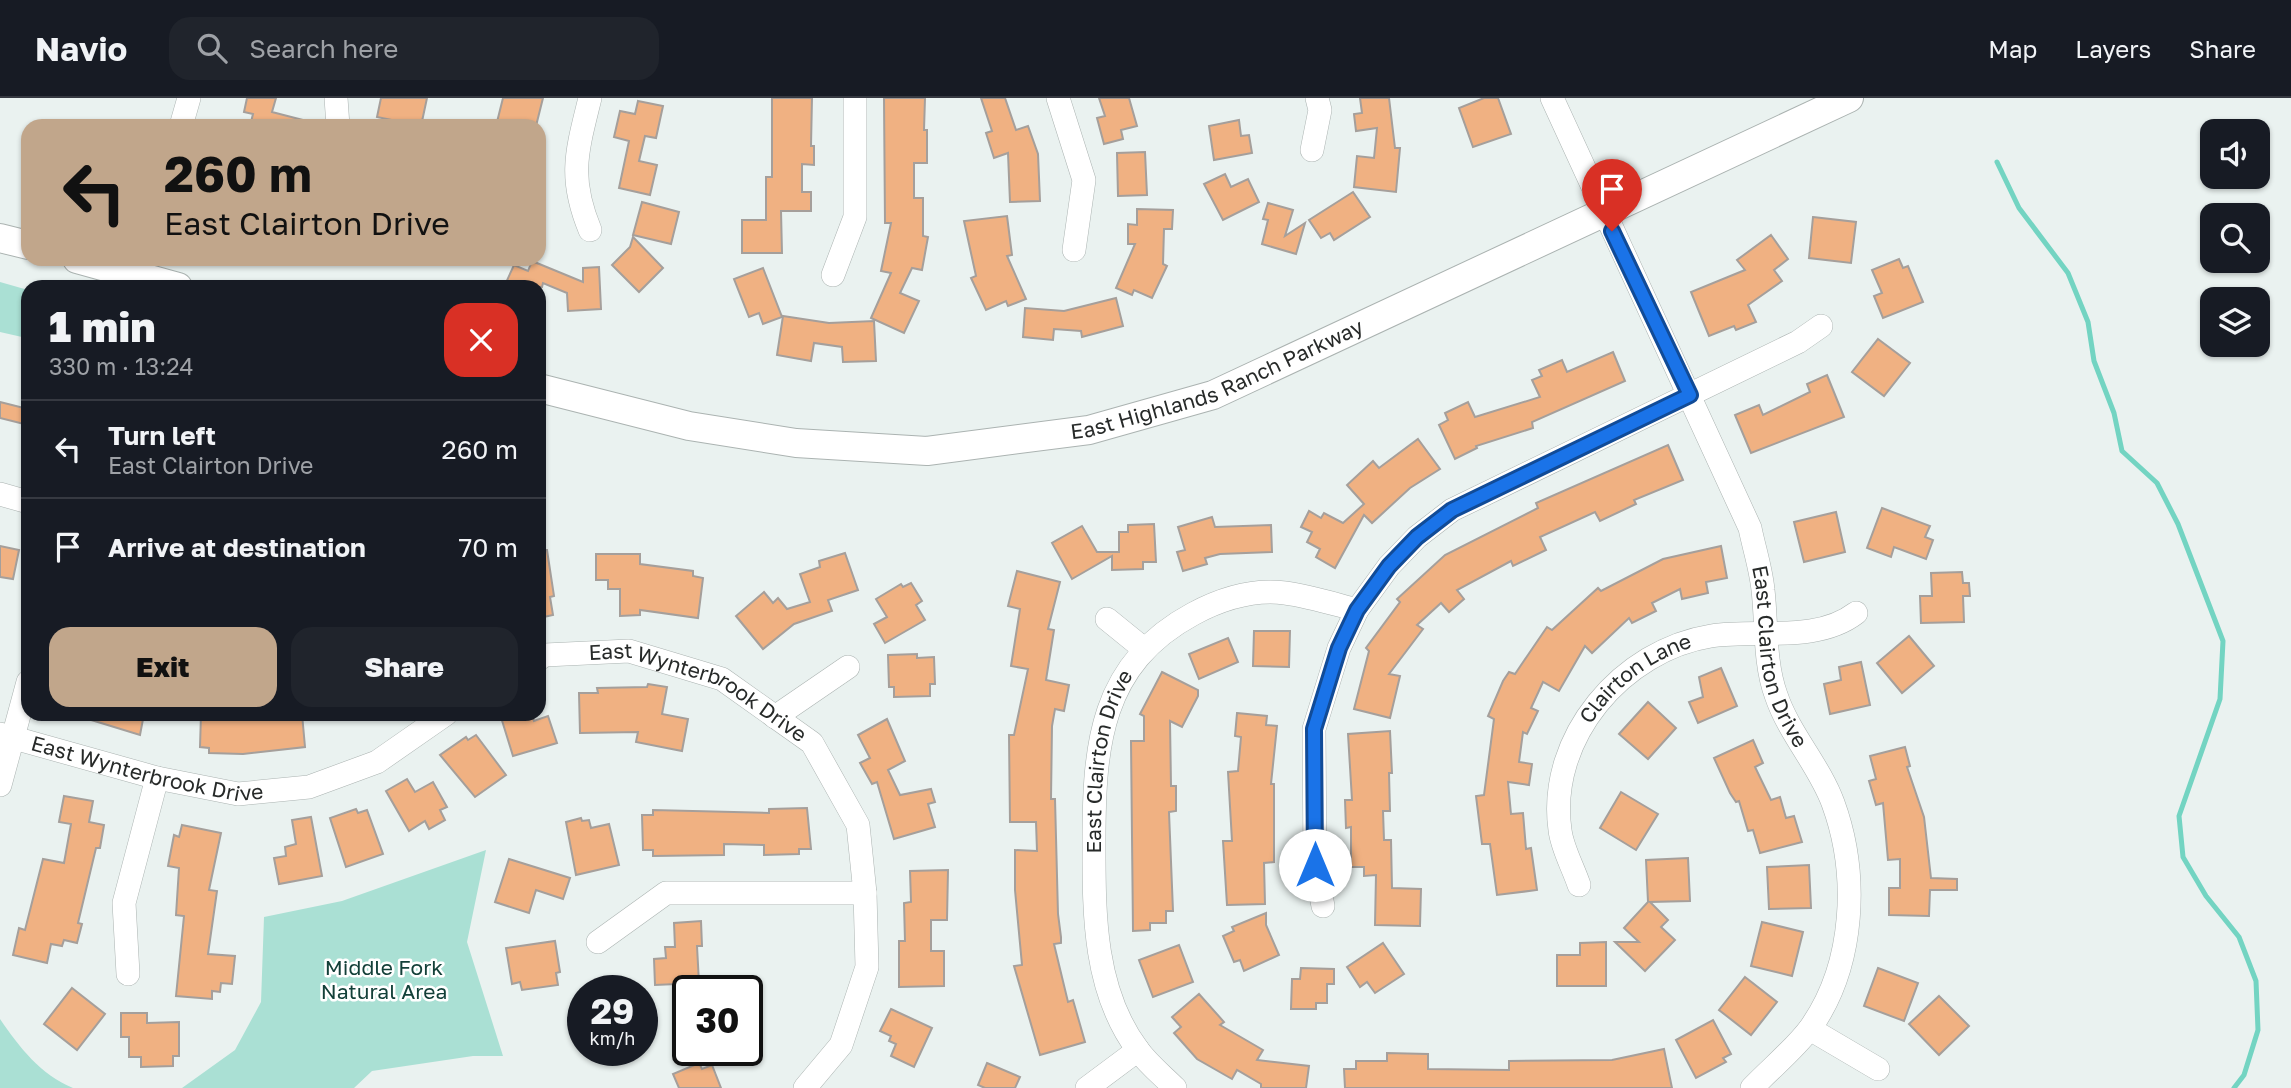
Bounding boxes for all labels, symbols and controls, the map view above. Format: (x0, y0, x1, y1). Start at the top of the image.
search box (169, 17, 659, 80)
text: Navio (35, 29, 127, 68)
icon: search (193, 29, 231, 67)
text: Search here (249, 33, 398, 64)
text: Map (1988, 34, 2037, 63)
text: Layers (2075, 34, 2151, 63)
text: Share (2189, 34, 2256, 63)
map controls (2200, 119, 2270, 357)
button: sound (2200, 119, 2270, 189)
text: 260 m (164, 144, 312, 203)
icon: left (49, 147, 140, 238)
pin (1582, 159, 1642, 231)
icon: arrive (1593, 170, 1631, 208)
button: search (2200, 203, 2270, 273)
text: East Clairton Drive (164, 204, 450, 242)
button: layers (2200, 287, 2270, 357)
text: 1 min (49, 301, 156, 351)
button: close (444, 303, 518, 377)
street label: East Highlands Ranch Parkway (1069, 313, 1367, 444)
text: 330 m · 13:24 (49, 352, 194, 380)
text: Turn left (108, 420, 216, 451)
icon: left (49, 430, 87, 468)
text: 260 m (442, 434, 518, 465)
text: East Clairton Drive (108, 451, 313, 479)
icon: arrive (49, 528, 87, 566)
text: Arrive at destination (108, 532, 366, 563)
text: 70 m (459, 532, 518, 563)
street label: East Clairton Drive (1747, 563, 1814, 752)
button: Exit (49, 627, 277, 707)
button: Share (291, 627, 518, 707)
street label: Clairton Lane (1573, 627, 1694, 728)
street label: East Wynterbrook Drive (588, 637, 812, 747)
street label: East Clairton Drive (1080, 664, 1138, 853)
street label: East Wynterbrook Drive (29, 729, 264, 806)
position arrow (1278, 828, 1352, 902)
park label: Middle Fork Natural Area (321, 954, 447, 1004)
speed limit sign: 30 (672, 975, 763, 1066)
text: 29 (591, 990, 634, 1032)
text: km/h (590, 1027, 635, 1049)

